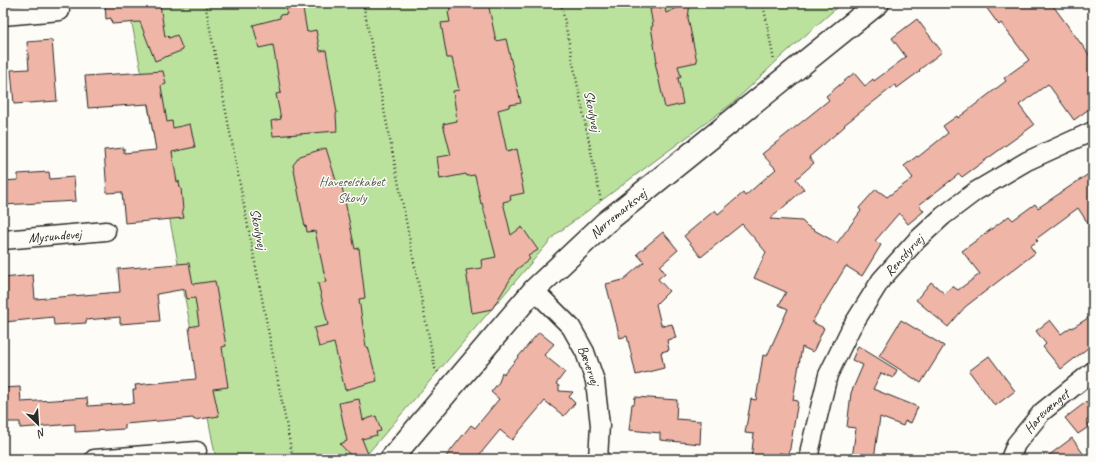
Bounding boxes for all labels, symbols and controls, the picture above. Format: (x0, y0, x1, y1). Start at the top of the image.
street label: Skovlyvej (580, 89, 605, 135)
park label: Haveselskabet Skovly (319, 173, 386, 206)
street label: Nørremarksvej (586, 184, 651, 242)
street label: Skovlyvej (246, 207, 271, 253)
street label: Mysundevej (28, 225, 84, 247)
street label: Rensdyrvej (881, 229, 929, 280)
street label: Bævervej (574, 342, 604, 388)
street label: Harevænget (1020, 384, 1074, 437)
north arrow (18, 404, 58, 444)
text: N (34, 425, 48, 442)

